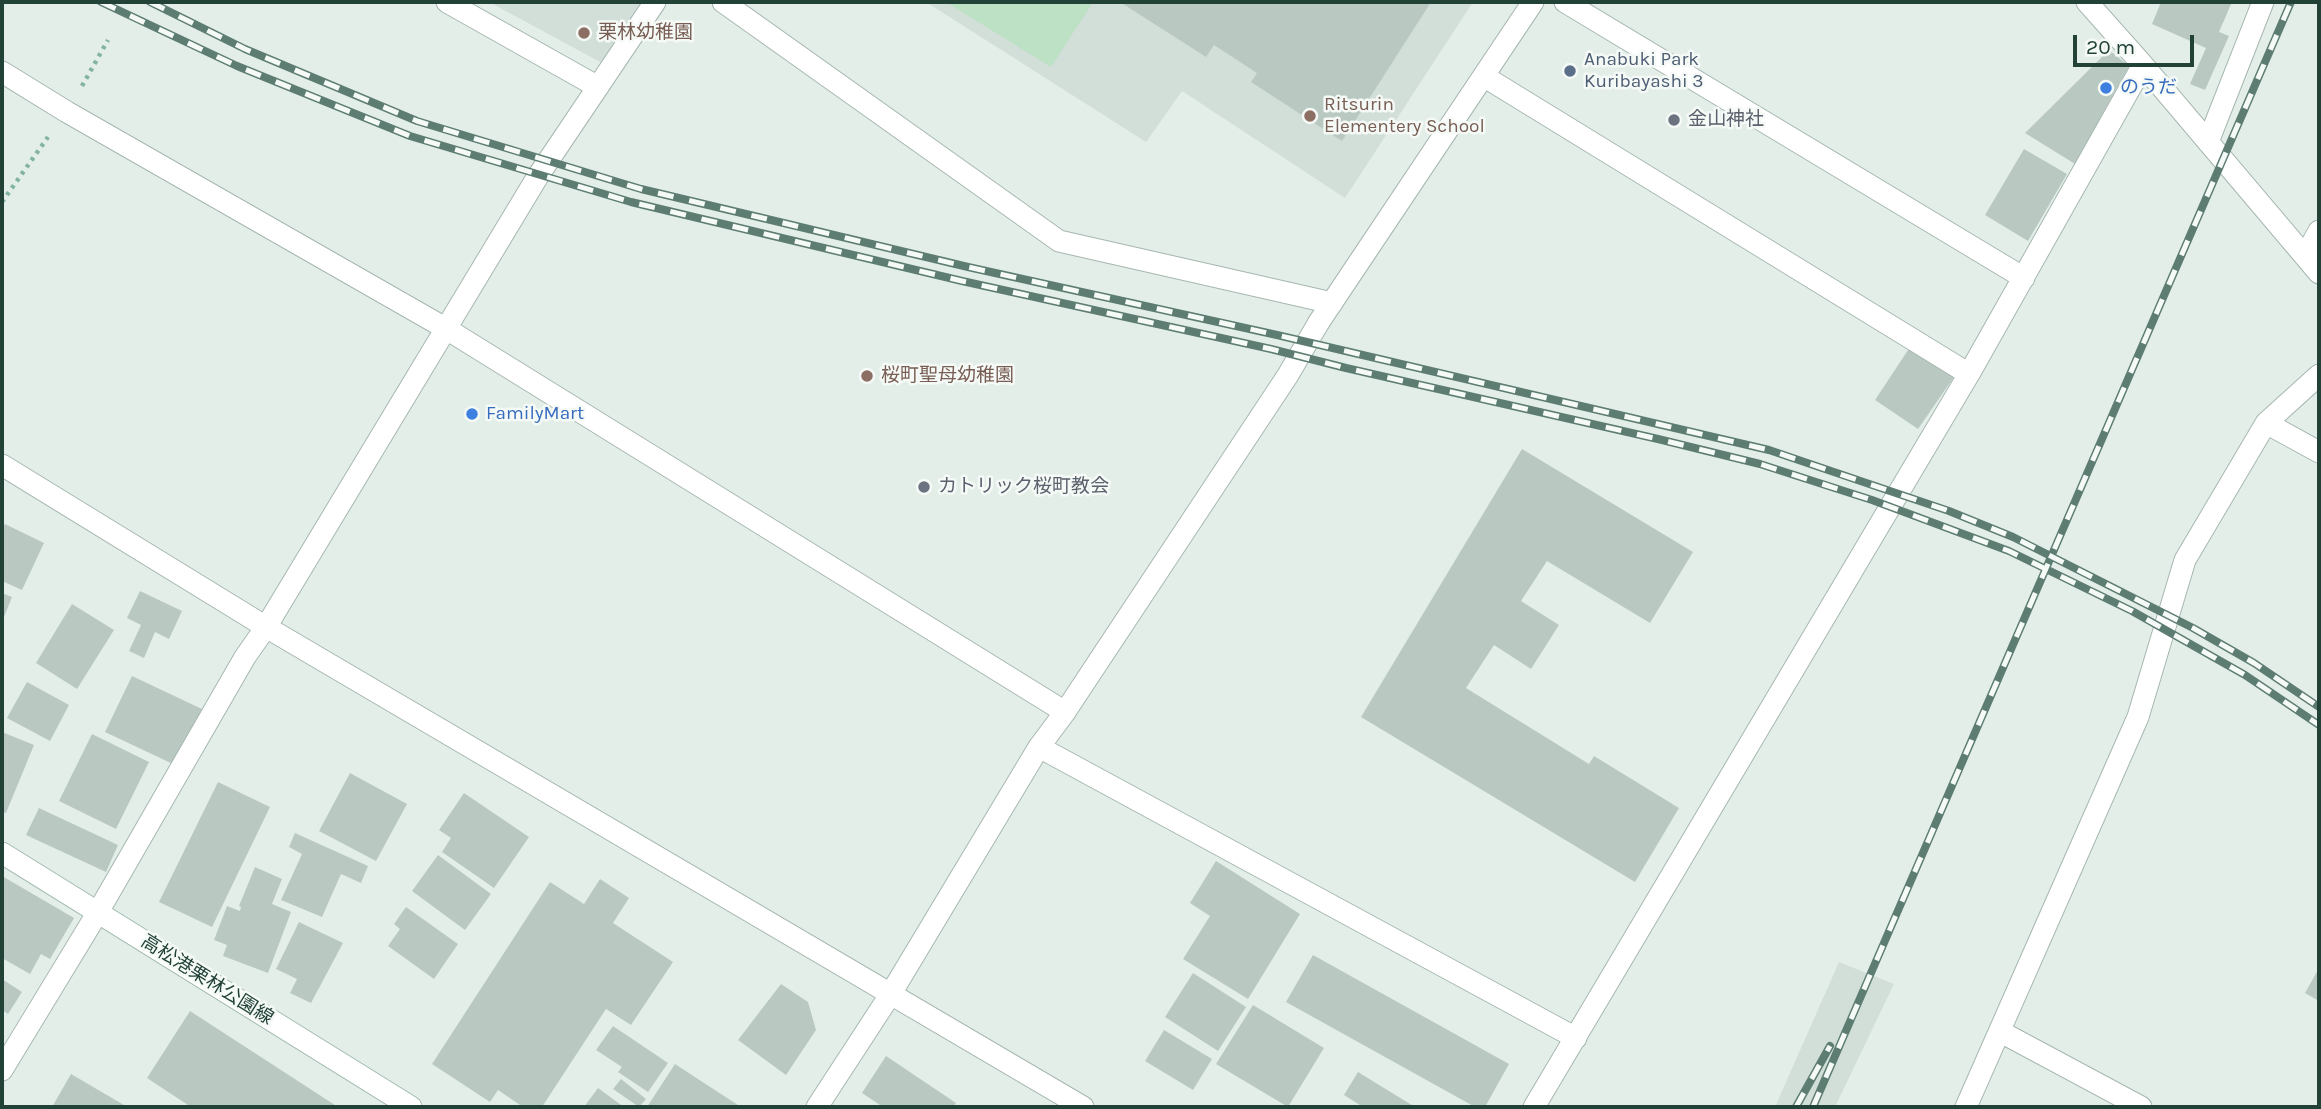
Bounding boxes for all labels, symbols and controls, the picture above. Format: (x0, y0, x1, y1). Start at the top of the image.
scale bar (2076, 21, 2197, 65)
place label: 栗林幼稚園 (598, 22, 693, 44)
marker: 栗林幼稚園 (576, 25, 592, 41)
text: 20 m (2086, 35, 2135, 59)
place label: Anabuki Park Kuribayashi 3 (1584, 49, 1703, 93)
marker: Anabuki Park Kuribayashi 3 (1562, 63, 1578, 79)
place label: のうだ (2120, 77, 2177, 99)
marker: のうだ (2098, 80, 2114, 96)
place label: Ritsurin Elementery School (1324, 94, 1485, 138)
marker: Ritsurin Elementery School (1302, 108, 1318, 124)
place label: 金山神社 (1688, 109, 1764, 131)
marker: 金山神社 (1666, 112, 1682, 128)
place label: 桜町聖母幼稚園 (881, 365, 1014, 387)
marker: 桜町聖母幼稚園 (859, 368, 875, 384)
place label: FamilyMart (486, 403, 584, 425)
marker: FamilyMart (464, 406, 480, 422)
place label: カトリック桜町教会 (938, 476, 1109, 498)
marker: カトリック桜町教会 (916, 479, 932, 495)
street label: 高松港栗林公園線 (137, 930, 277, 1030)

